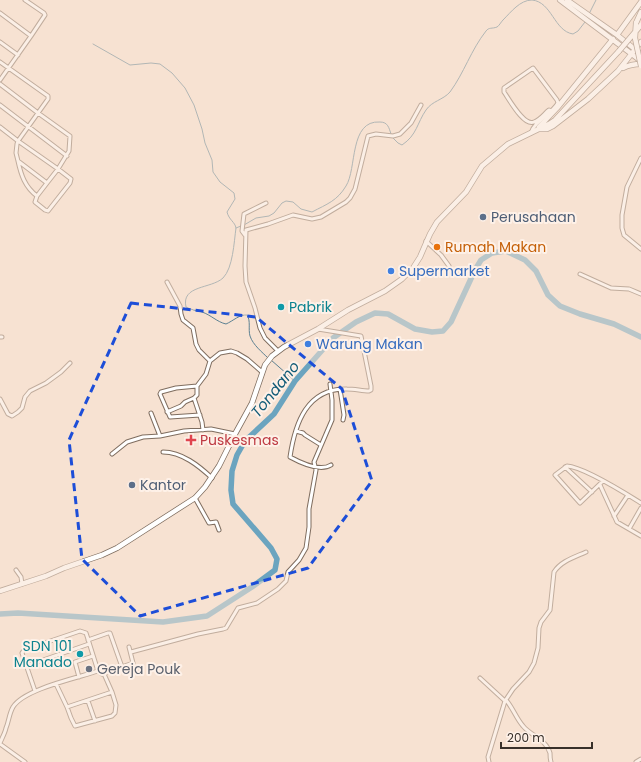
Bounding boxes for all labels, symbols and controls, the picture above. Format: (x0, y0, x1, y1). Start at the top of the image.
place label: Perusahaan (491, 207, 576, 227)
marker: Perusahaan (478, 212, 488, 222)
place label: Rumah Makan (445, 237, 546, 257)
marker: Rumah Makan (432, 242, 442, 252)
place label: Supermarket (399, 261, 490, 281)
marker: Supermarket (386, 266, 396, 276)
place label: Pabrik (289, 297, 333, 317)
marker: Pabrik (276, 302, 286, 312)
place label: Warung Makan (316, 334, 423, 354)
marker: Warung Makan (303, 339, 313, 349)
water label: Tondano (246, 356, 304, 422)
place label: Puskesmas (200, 430, 279, 450)
marker: Puskesmas (185, 434, 197, 446)
place label: Kantor (140, 475, 186, 495)
marker: Kantor (127, 480, 137, 490)
place label: SDN 101 Manado (14, 636, 72, 672)
marker: SDN 101 Manado (75, 649, 85, 659)
place label: Gereja Pouk (97, 659, 181, 679)
marker: Gereja Pouk (84, 664, 94, 674)
scale bar (501, 724, 592, 750)
text: 200 m (507, 729, 545, 746)

